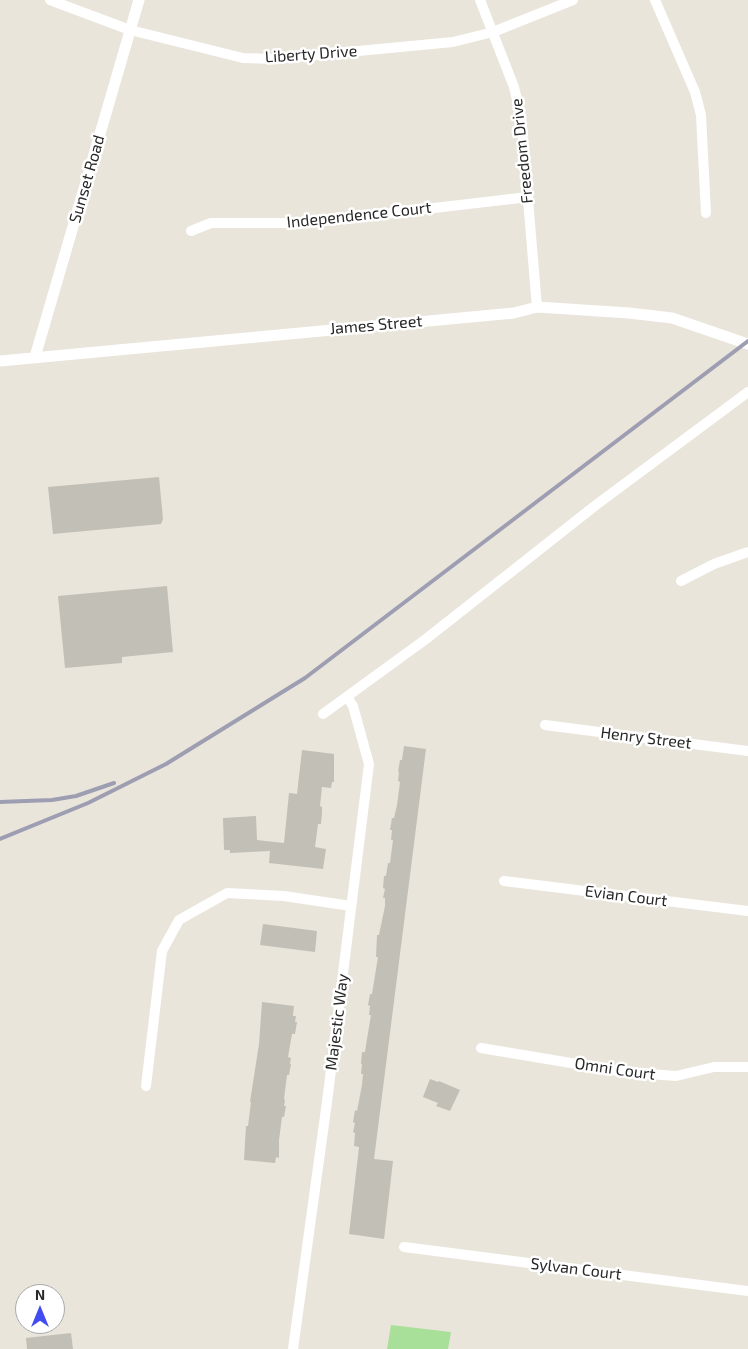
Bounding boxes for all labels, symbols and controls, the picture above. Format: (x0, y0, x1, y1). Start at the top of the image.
street label: Liberty Drive (264, 41, 358, 67)
street label: Freedom Drive (507, 98, 537, 204)
street label: Sunset Road (65, 133, 109, 225)
street label: Independence Court (286, 198, 432, 232)
street label: James Street (329, 311, 423, 339)
street label: Henry Street (599, 723, 693, 753)
street label: Evian Court (584, 881, 668, 911)
street label: Majestic Way (322, 973, 352, 1071)
street label: Omni Court (573, 1054, 657, 1084)
street label: Sylvan Court (529, 1254, 623, 1284)
north arrow (15, 1284, 65, 1334)
text: N (35, 1286, 45, 1303)

